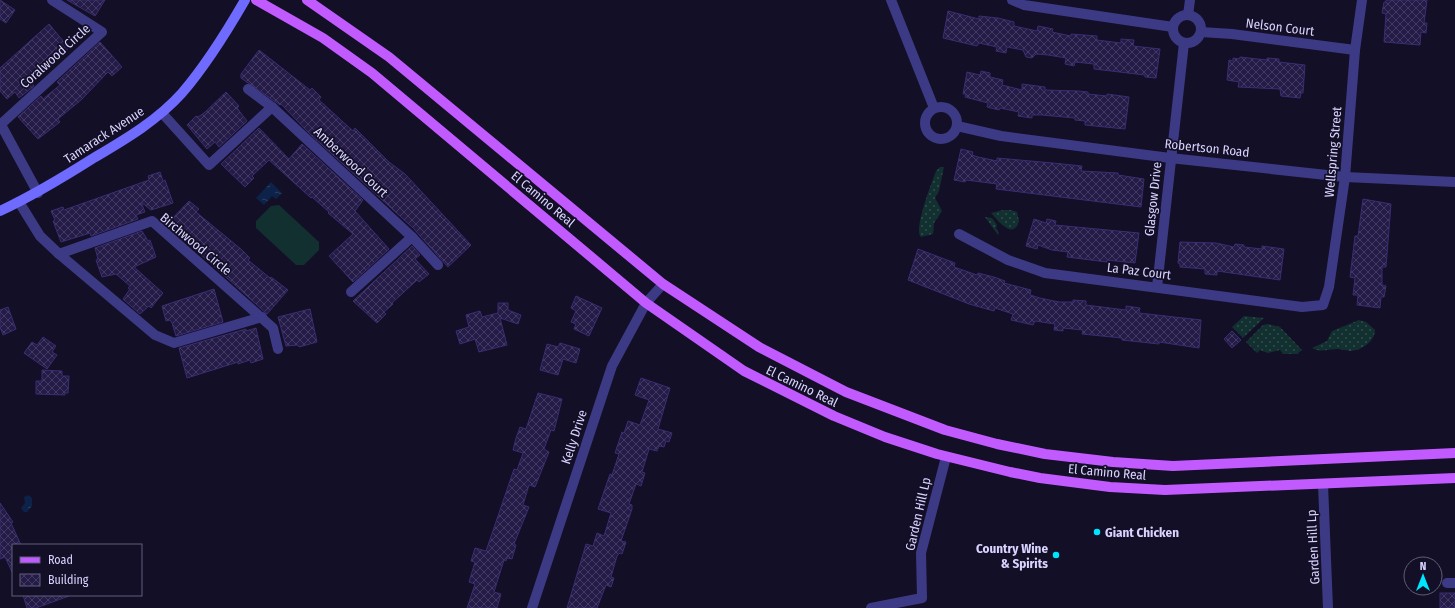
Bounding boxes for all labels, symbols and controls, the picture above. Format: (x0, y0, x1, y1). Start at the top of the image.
street label: Nelson Court (1245, 15, 1316, 39)
street label: Coralwood Circle (17, 21, 93, 91)
street label: Tamarack Avenue (61, 104, 147, 166)
street label: Wellspring Street (1322, 105, 1345, 198)
street label: Amberwood Court (311, 124, 392, 201)
street label: Robertson Road (1164, 136, 1250, 160)
street label: Glasgow Drive (1142, 161, 1164, 237)
street label: El Camino Real (508, 168, 578, 230)
street label: Birchwood Circle (157, 210, 235, 278)
street label: La Paz Court (1106, 260, 1173, 282)
street label: El Camino Real (764, 362, 841, 410)
street label: Kelly Drive (558, 408, 590, 466)
street label: El Camino Real (1067, 461, 1147, 483)
street label: Garden Hill Lp (902, 476, 934, 552)
street label: Garden Hill Lp (1304, 509, 1322, 585)
place label: Giant Chicken (1105, 525, 1179, 540)
marker: Giant Chicken (1092, 527, 1102, 537)
place label: Country Wine & Spirits (976, 541, 1048, 571)
legend (12, 544, 142, 596)
marker: Country Wine & Spirits (1051, 550, 1061, 560)
text: Road (48, 553, 73, 567)
north arrow (1403, 556, 1443, 596)
text: N (1420, 560, 1426, 573)
text: Building (48, 573, 89, 587)

